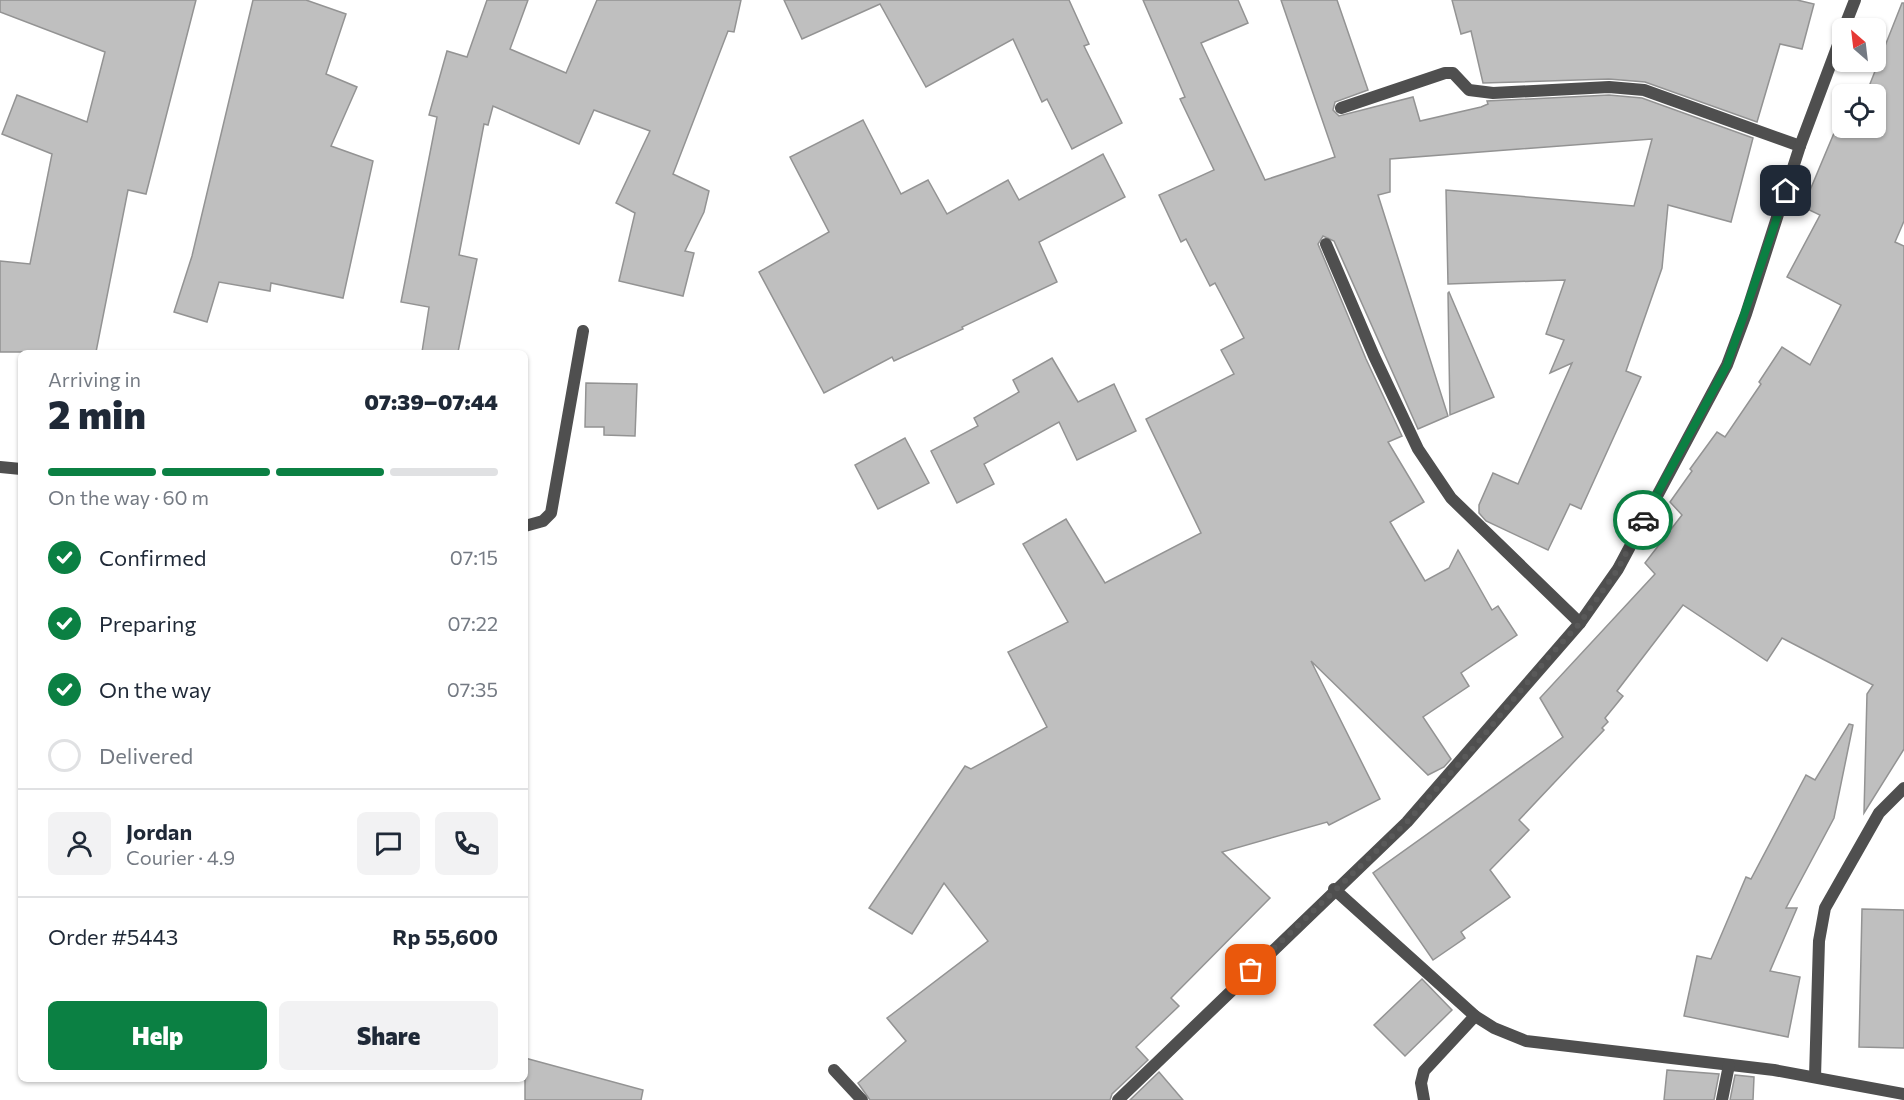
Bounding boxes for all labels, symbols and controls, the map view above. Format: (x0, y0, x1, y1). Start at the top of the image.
north arrow (1832, 18, 1886, 72)
map controls (1832, 18, 1886, 138)
button: locate (1832, 84, 1886, 138)
pin (1760, 165, 1811, 216)
icon: home (1769, 174, 1802, 207)
text: Arriving in (48, 367, 141, 391)
text: 07:39–07:44 (364, 388, 498, 415)
text: 2 min (48, 389, 146, 437)
text: On the way · 60 m (48, 485, 209, 509)
courier (1613, 490, 1673, 550)
icon: car (1627, 504, 1660, 537)
icon: check (48, 541, 81, 574)
text: Confirmed (99, 544, 206, 571)
text: 07:15 (450, 545, 498, 569)
icon: check (48, 607, 81, 640)
text: Preparing (99, 610, 196, 637)
text: 07:22 (448, 611, 498, 635)
icon: check (48, 673, 81, 706)
text: On the way (99, 676, 211, 703)
text: 07:35 (447, 677, 498, 701)
text: Delivered (99, 742, 193, 769)
button: person (48, 812, 111, 875)
button: chat (357, 812, 420, 875)
button: phone (435, 812, 498, 875)
text: Jordan (126, 818, 192, 845)
text: Courier · 4.9 (126, 845, 235, 869)
text: Order #5443 (48, 923, 178, 950)
text: Rp 55,600 (392, 923, 498, 950)
pin (1225, 944, 1276, 995)
icon: bag (1234, 953, 1267, 986)
button: Help (48, 1001, 267, 1070)
button: Share (279, 1001, 498, 1070)

